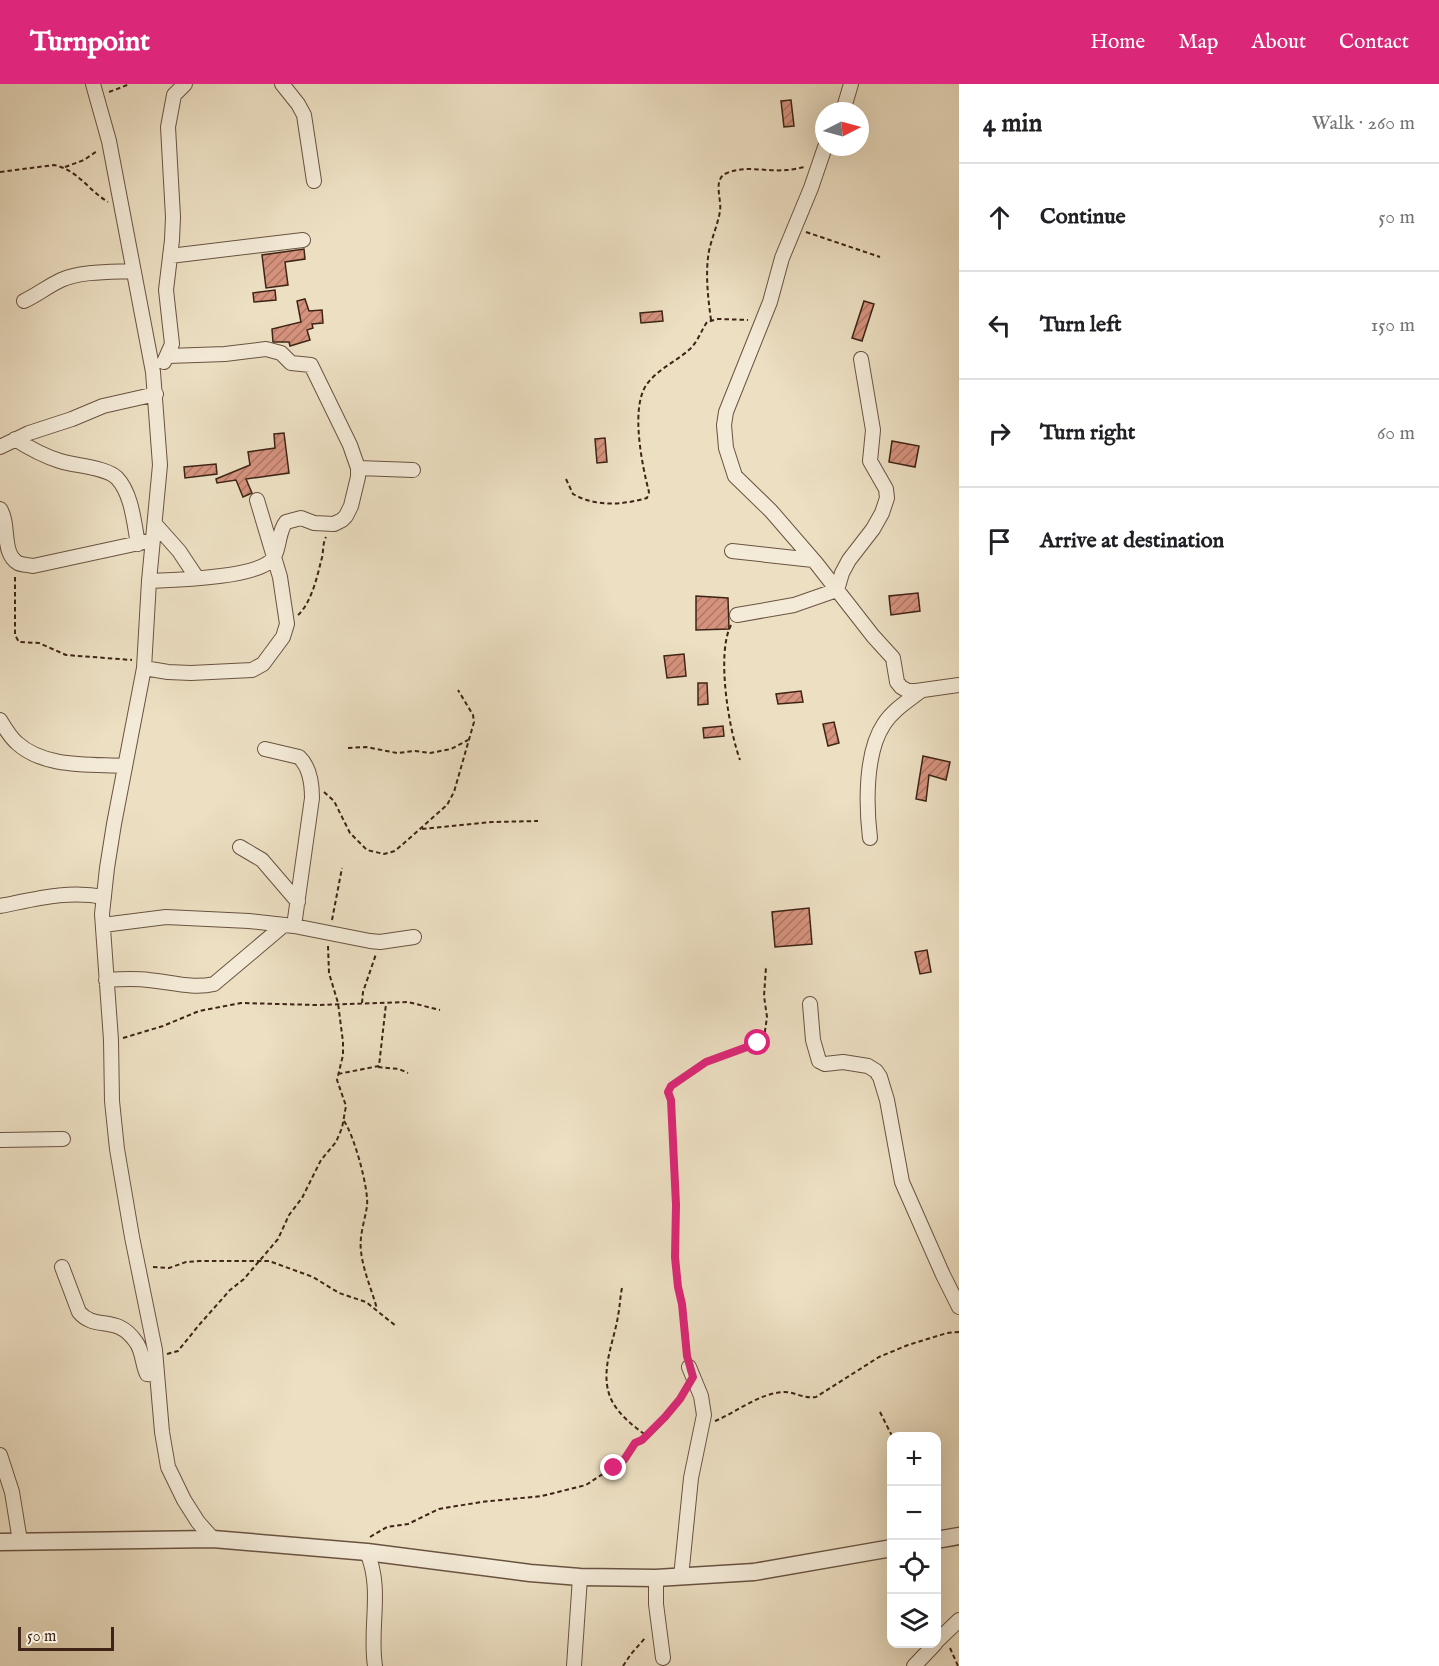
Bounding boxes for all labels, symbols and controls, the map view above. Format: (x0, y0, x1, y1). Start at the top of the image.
text: Turnpoint (30, 25, 150, 60)
text: Home (1090, 29, 1145, 56)
text: Map (1178, 29, 1218, 56)
text: About (1251, 29, 1306, 56)
text: Contact (1339, 29, 1409, 56)
north arrow (815, 102, 869, 156)
text: 4 min (983, 107, 1042, 140)
text: Walk · 260 m (1312, 111, 1415, 136)
icon: ahead (983, 201, 1016, 234)
text: Continue (1040, 203, 1126, 231)
text: 50 m (1378, 205, 1415, 230)
icon: left (983, 309, 1016, 342)
text: Turn left (1040, 311, 1122, 339)
text: 150 m (1371, 313, 1415, 338)
icon: right (983, 417, 1016, 450)
text: Turn right (1040, 419, 1135, 447)
text: 60 m (1377, 421, 1415, 446)
icon: arrive (983, 525, 1016, 558)
text: Arrive at destination (1040, 527, 1224, 555)
route start (744, 1029, 770, 1055)
map controls (887, 1432, 941, 1648)
button: + (887, 1432, 941, 1486)
route end (600, 1454, 626, 1480)
button: − (887, 1486, 941, 1540)
button: locate (887, 1540, 941, 1594)
button: layers (887, 1594, 941, 1648)
scale bar (18, 1624, 114, 1652)
text: 50 m (27, 1627, 56, 1647)

